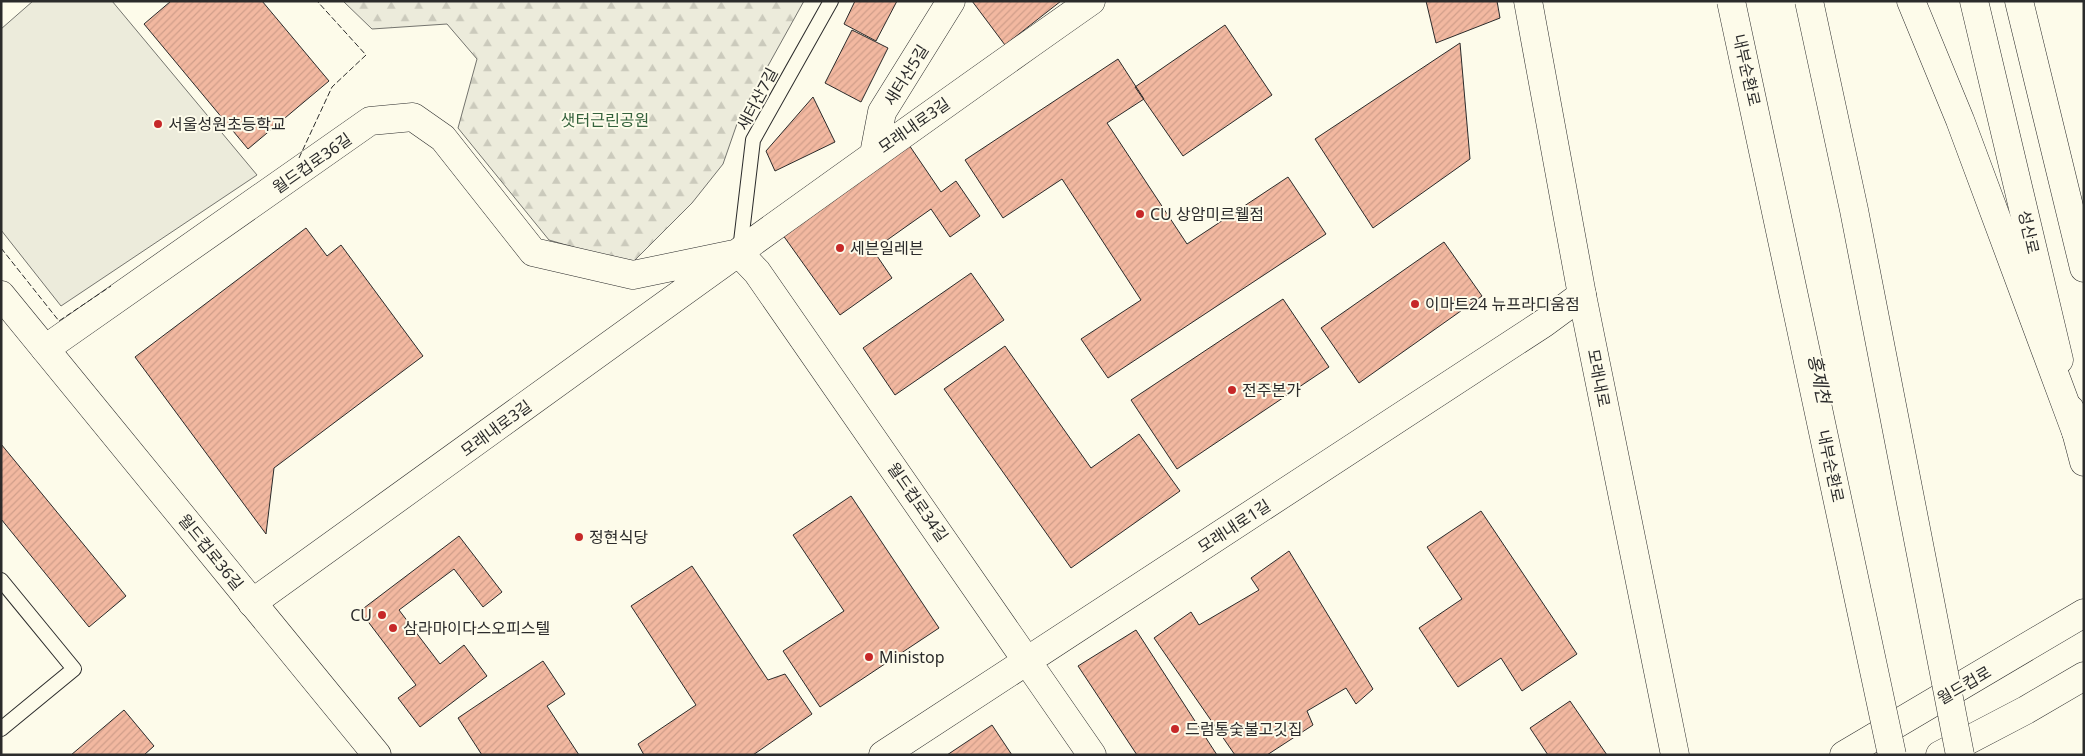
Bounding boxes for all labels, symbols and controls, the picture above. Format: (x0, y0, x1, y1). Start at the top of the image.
street label: 내부순환로 (1728, 32, 1766, 109)
street label: 새터산5길 (879, 40, 933, 110)
street label: 새터산7길 (731, 64, 783, 134)
street label: 모래내로3길 (874, 92, 954, 158)
park label: 샛터근린공원 (561, 109, 649, 131)
place label: 서울성원초등학교 (168, 113, 286, 135)
marker: 서울성원초등학교 (152, 118, 164, 130)
street label: 월드컵로36길 (268, 128, 356, 198)
place label: CU 상암미르웰점 (1150, 203, 1264, 225)
marker: CU 상암미르웰점 (1134, 208, 1146, 220)
street label: 성산로 (2013, 208, 2045, 256)
place label: 세븐일레븐 (850, 237, 924, 259)
marker: 세븐일레븐 (834, 242, 846, 254)
place label: 이마트24 뉴프라디움점 (1425, 293, 1580, 315)
marker: 이마트24 뉴프라디움점 (1409, 298, 1421, 310)
street label: 모래내로 (1583, 347, 1615, 409)
water label: 홍제천 (1803, 352, 1837, 408)
place label: 전주본가 (1242, 379, 1301, 401)
marker: 전주본가 (1226, 384, 1238, 396)
street label: 모래내로3길 (456, 395, 536, 461)
street label: 내부순환로 (1813, 428, 1849, 505)
street label: 월드컵로34길 (883, 458, 953, 546)
street label: 모래내로1길 (1193, 494, 1275, 558)
street label: 월드컵로36길 (174, 509, 248, 595)
place label: 정현식당 (589, 526, 648, 548)
marker: 정현식당 (573, 531, 585, 543)
place label: CU (350, 604, 372, 626)
marker: CU (376, 609, 388, 621)
place label: 삼라마이다스오피스텔 (403, 617, 550, 639)
marker: 삼라마이다스오피스텔 (387, 622, 399, 634)
place label: Ministop (879, 646, 945, 668)
marker: Ministop (863, 651, 875, 663)
street label: 월드컵로 (1933, 661, 1995, 709)
place label: 드럼통숯불고깃집 (1185, 718, 1303, 740)
marker: 드럼통숯불고깃집 (1169, 723, 1181, 735)

